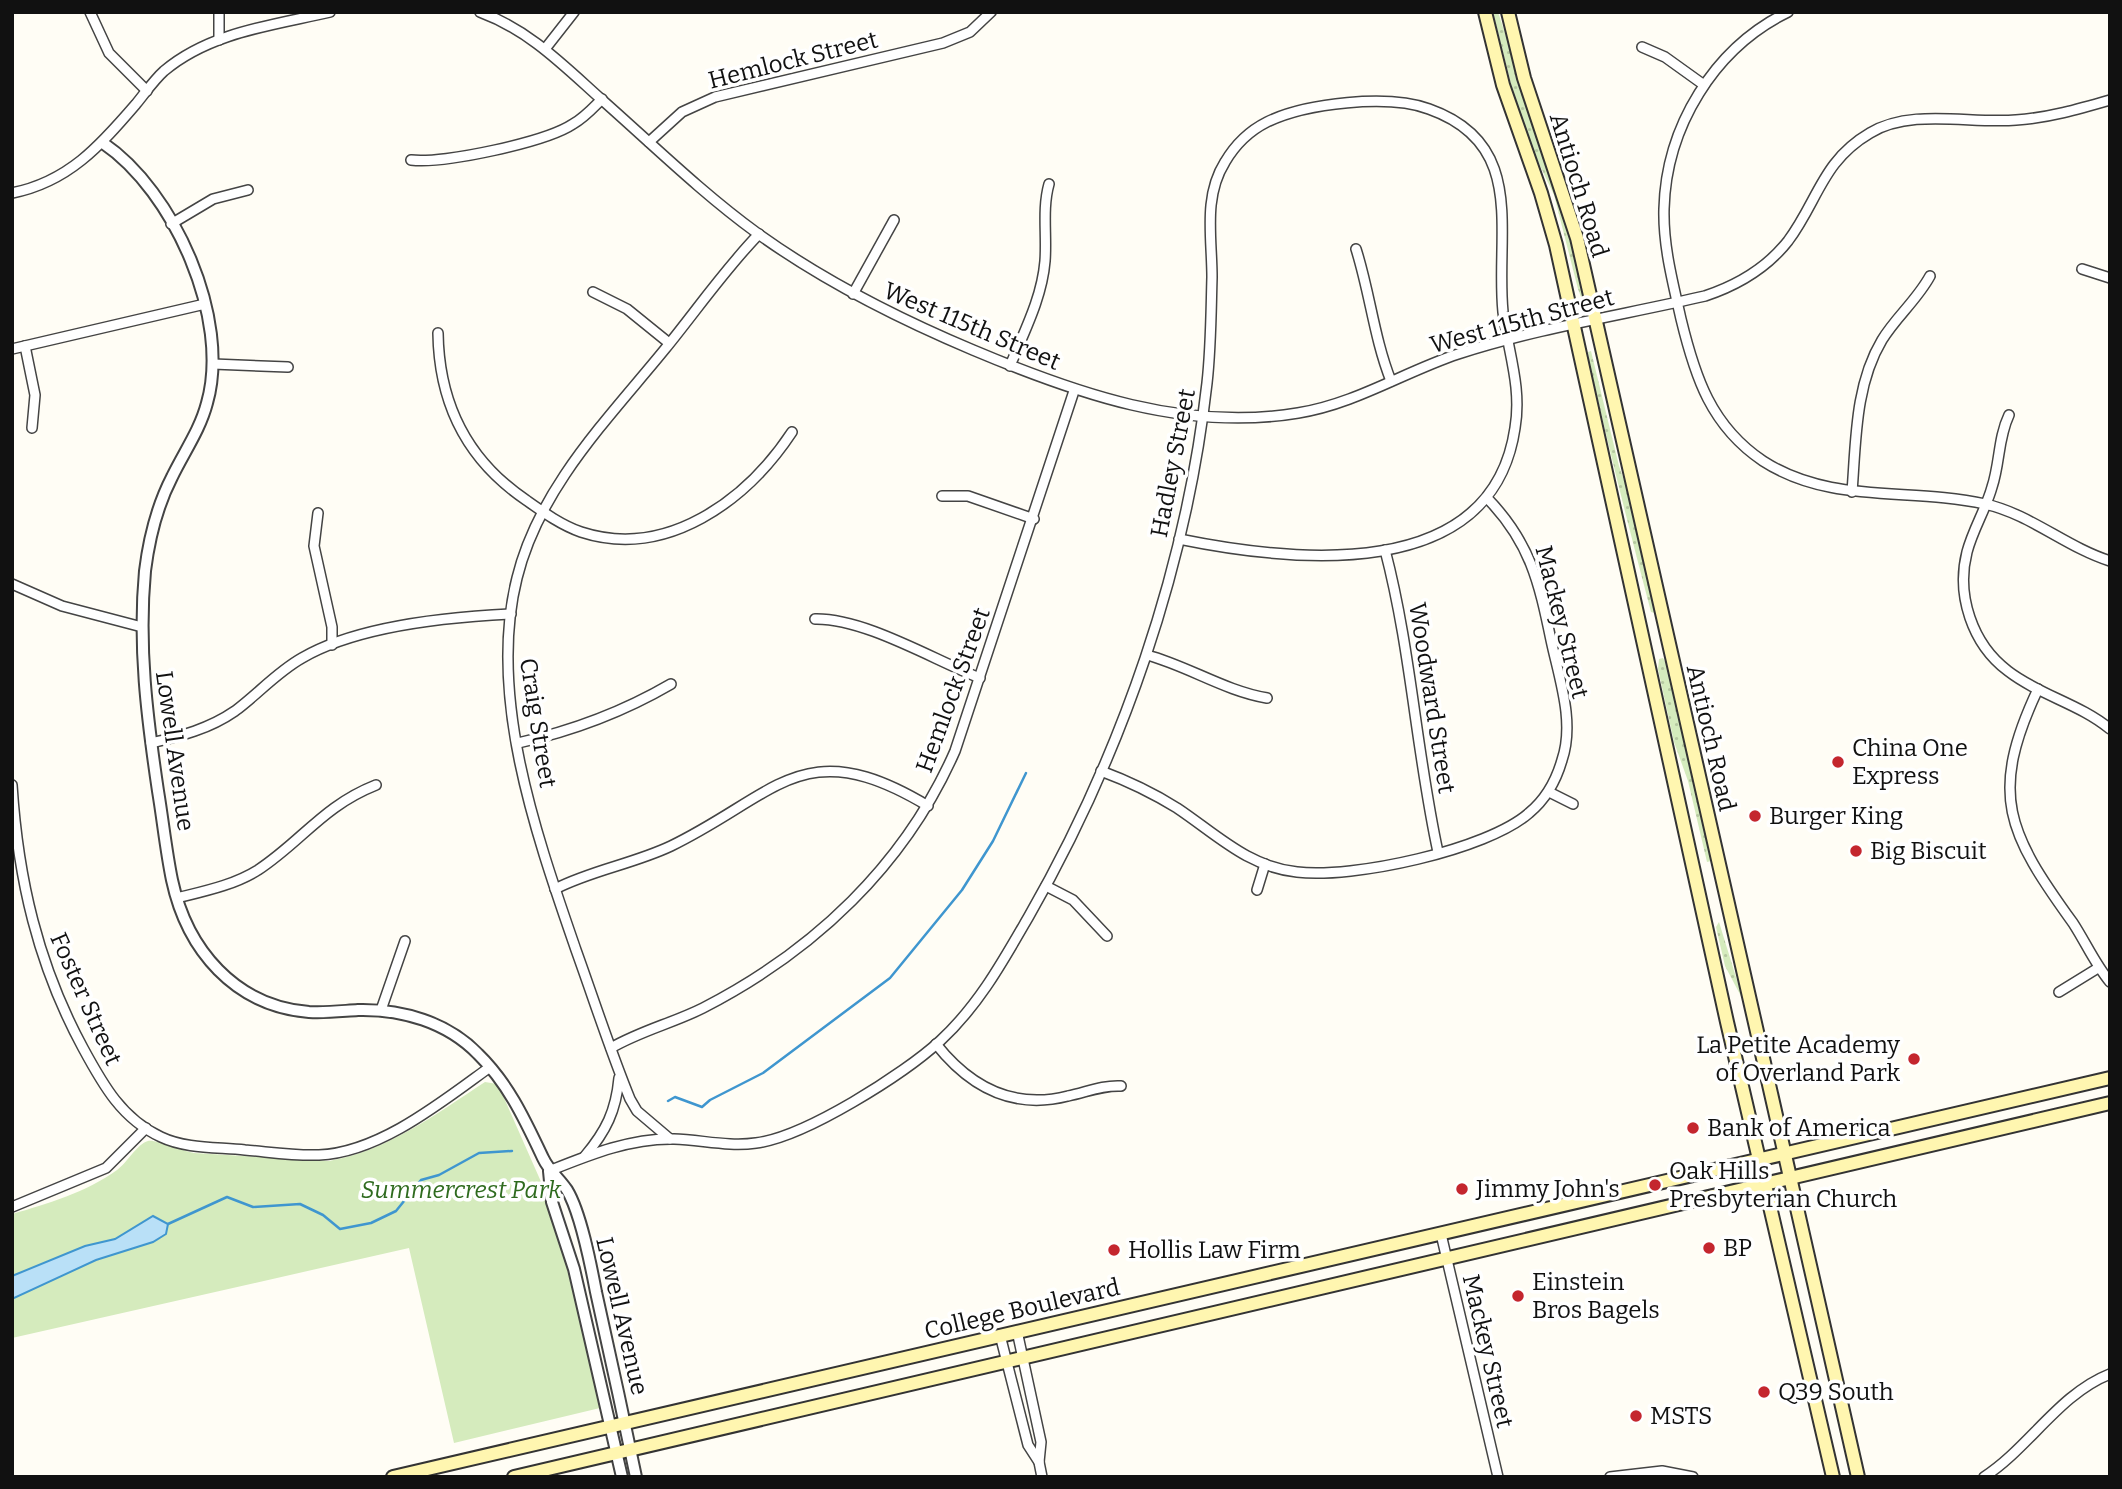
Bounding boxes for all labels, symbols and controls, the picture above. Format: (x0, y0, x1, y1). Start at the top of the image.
street label: Hemlock Street (705, 25, 881, 95)
street label: Antioch Road (1544, 109, 1614, 261)
street label: West 115th Street (879, 276, 1065, 376)
street label: West 115th Street (1427, 283, 1617, 359)
street label: Hadley Street (1145, 386, 1201, 540)
street label: Mackey Street (1529, 543, 1595, 702)
street label: Woodward Street (1403, 601, 1461, 796)
street label: Hemlock Street (910, 603, 996, 776)
street label: Craig Street (514, 656, 562, 790)
street label: Antioch Road (1681, 662, 1741, 814)
street label: Lowell Avenue (150, 669, 200, 833)
place label: China One Express (1852, 734, 1968, 790)
marker: China One Express (1830, 754, 1846, 770)
place label: Burger King (1769, 802, 1903, 830)
marker: Burger King (1747, 808, 1763, 824)
place label: Big Biscuit (1870, 837, 1987, 865)
marker: Big Biscuit (1848, 843, 1864, 859)
street label: Foster Street (44, 928, 128, 1070)
place label: La Petite Academy of Overland Park (1696, 1031, 1900, 1087)
marker: La Petite Academy of Overland Park (1906, 1051, 1922, 1067)
place label: Bank of America (1707, 1114, 1891, 1142)
marker: Bank of America (1685, 1120, 1701, 1136)
place label: Oak Hills Presbyterian Church (1669, 1157, 1897, 1213)
place label: Jimmy John's (1475, 1175, 1620, 1203)
park label: Summercrest Park (361, 1176, 562, 1204)
marker: Oak Hills Presbyterian Church (1647, 1177, 1663, 1193)
marker: Jimmy John's (1454, 1181, 1470, 1197)
street label: Lowell Avenue (590, 1234, 654, 1398)
place label: BP (1723, 1234, 1752, 1262)
place label: Hollis Law Firm (1128, 1236, 1301, 1264)
marker: BP (1701, 1240, 1717, 1256)
marker: Hollis Law Firm (1106, 1242, 1122, 1258)
place label: Einstein Bros Bagels (1532, 1268, 1660, 1324)
street label: Mackey Street (1457, 1272, 1519, 1431)
street label: College Boulevard (922, 1273, 1122, 1345)
marker: Einstein Bros Bagels (1510, 1288, 1526, 1304)
place label: Q39 South (1778, 1378, 1894, 1406)
marker: Q39 South (1756, 1384, 1772, 1400)
place label: MSTS (1650, 1402, 1712, 1430)
marker: MSTS (1628, 1408, 1644, 1424)

